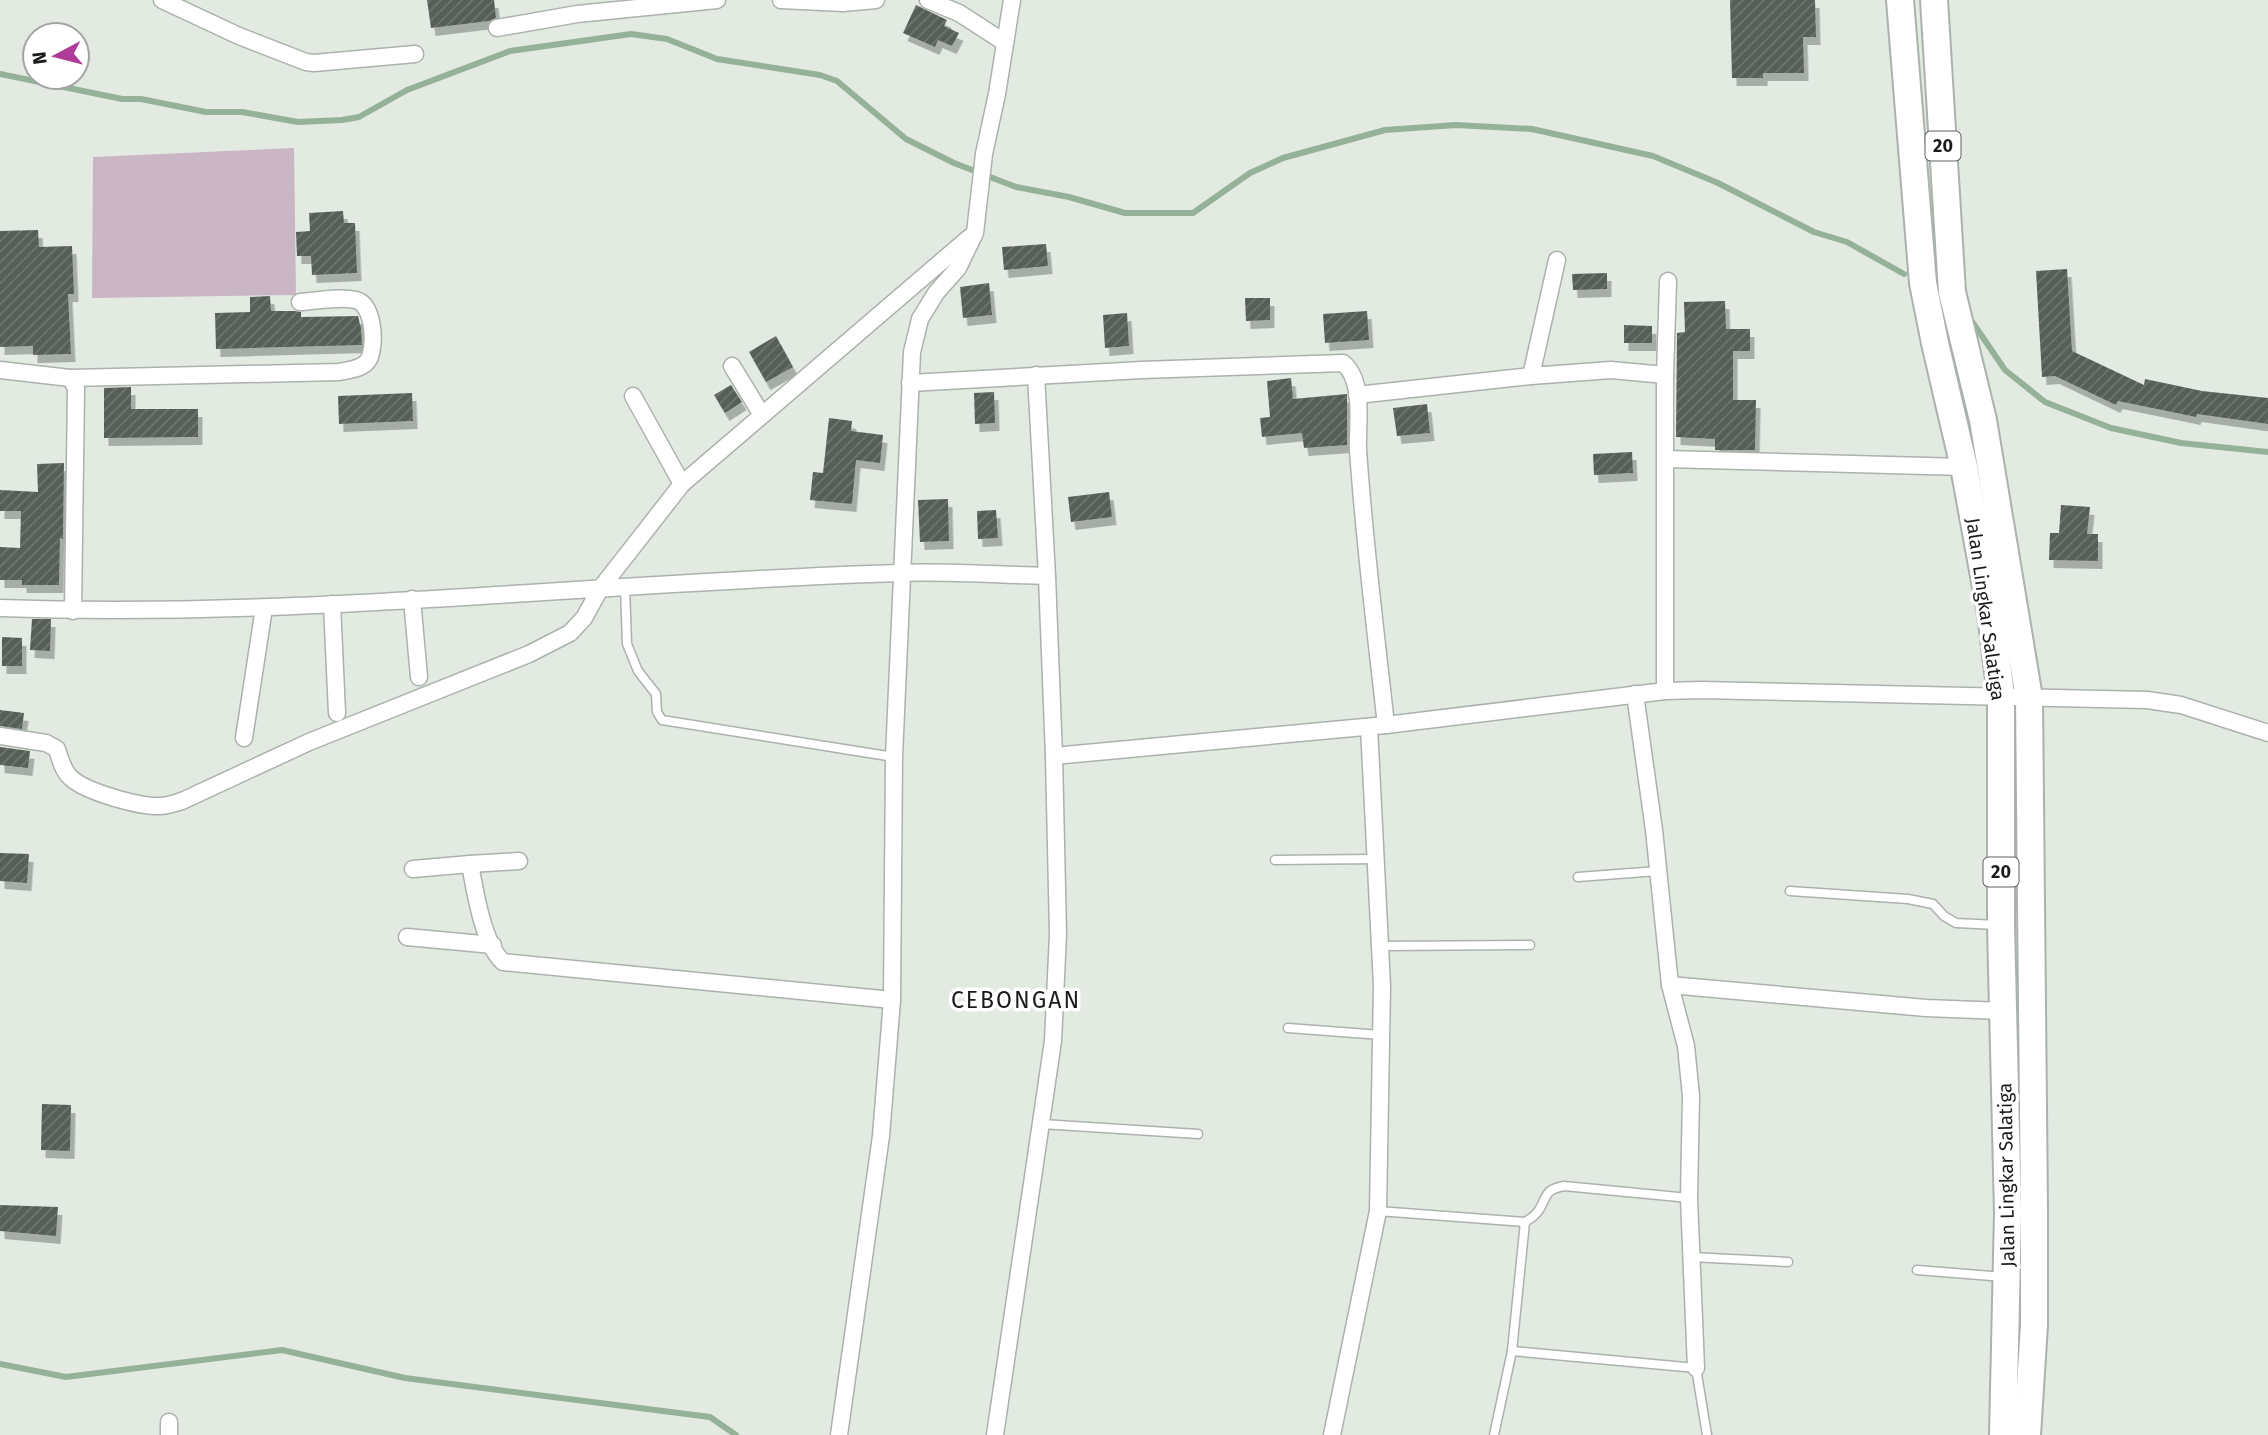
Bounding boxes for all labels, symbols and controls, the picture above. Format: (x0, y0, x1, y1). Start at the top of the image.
north arrow (21, 21, 91, 91)
text: N (27, 50, 52, 66)
road number: 20 (1926, 132, 1960, 160)
street label: Jalan Lingkar Salatiga (1961, 516, 2010, 702)
road number: 20 (1983, 858, 2018, 886)
district label: CEBONGAN (951, 986, 1081, 1014)
street label: Jalan Lingkar Salatiga (1993, 1083, 2020, 1267)

